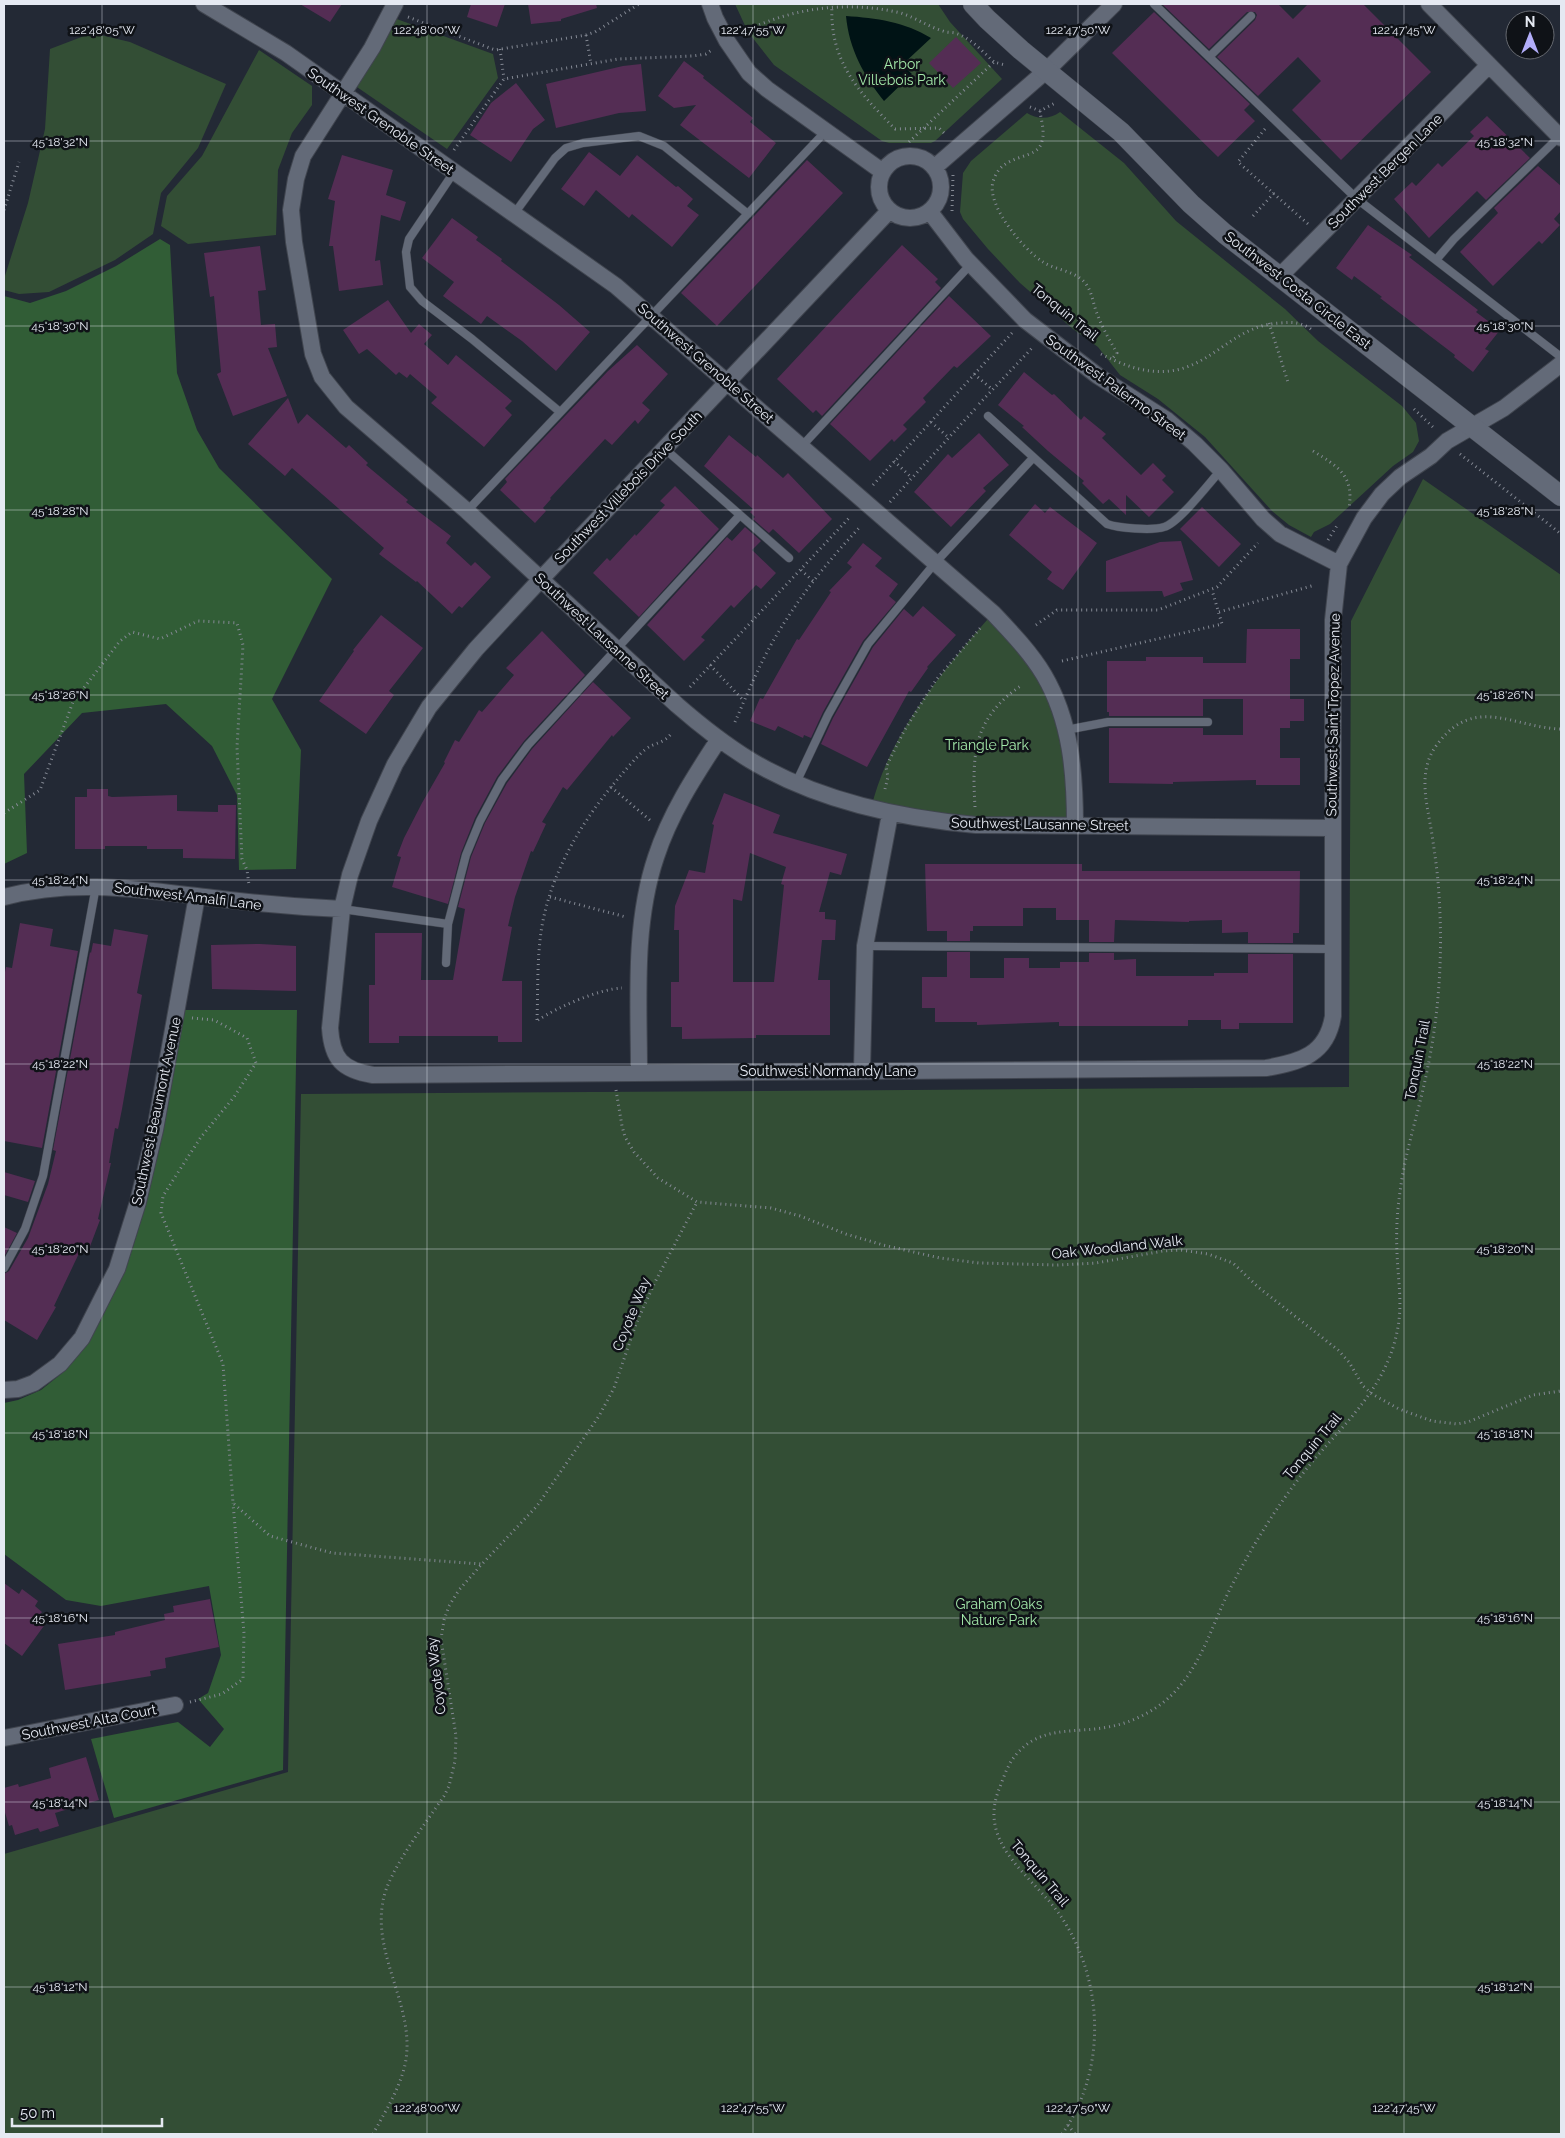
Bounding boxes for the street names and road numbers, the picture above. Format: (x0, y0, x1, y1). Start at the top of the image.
street label: Southwest Grenoble Street (305, 64, 457, 178)
street label: Southwest Bergen Lane (1324, 110, 1446, 232)
street label: Southwest Costa Circle East (1222, 228, 1374, 352)
street label: Tonquin Trail (1028, 280, 1102, 344)
street label: Southwest Grenoble Street (635, 300, 777, 427)
street label: Southwest Palermo Street (1043, 331, 1189, 443)
street label: Southwest Villebois Drive South (551, 408, 705, 566)
street label: Southwest Lausanne Street (532, 570, 673, 703)
street label: Southwest Saint Tropez Avenue (1323, 613, 1343, 817)
street label: Southwest Lausanne Street (951, 814, 1129, 834)
street label: Southwest Amalfi Lane (113, 879, 263, 913)
street label: Southwest Beaumont Avenue (128, 1015, 184, 1207)
street label: Tonquin Trail (1401, 1018, 1433, 1102)
street label: Southwest Normandy Lane (740, 1063, 916, 1079)
street label: Oak Woodland Walk (1051, 1232, 1184, 1262)
street label: Coyote Way (609, 1274, 653, 1353)
street label: Tonquin Trail (1280, 1410, 1344, 1482)
street label: Coyote Way (423, 1636, 449, 1716)
street label: Southwest Alta Court (20, 1701, 158, 1743)
street label: Tonquin Trail (1008, 1837, 1072, 1909)

